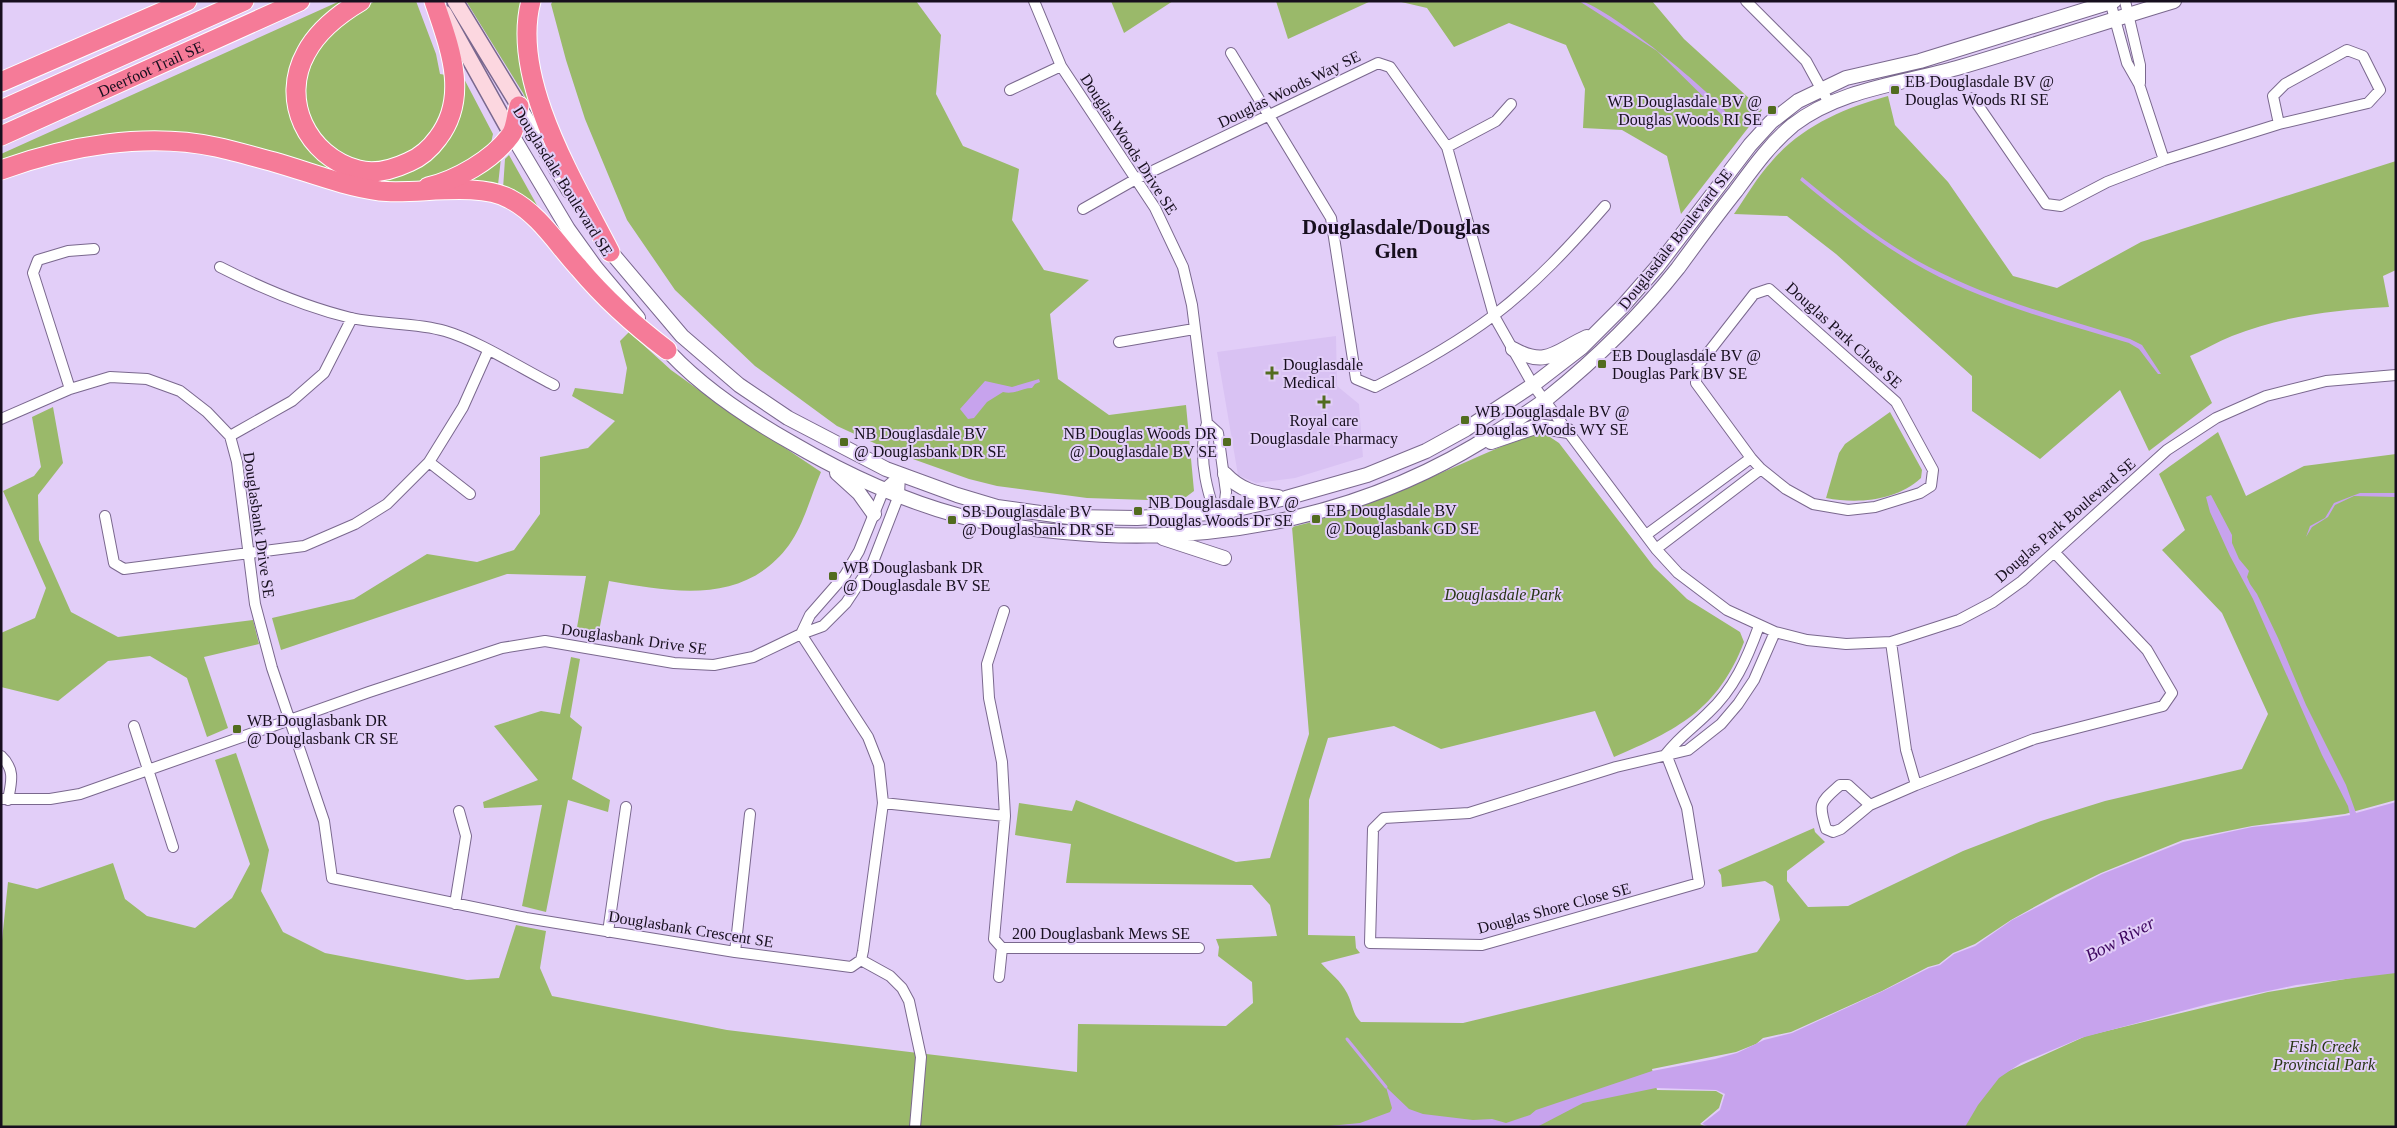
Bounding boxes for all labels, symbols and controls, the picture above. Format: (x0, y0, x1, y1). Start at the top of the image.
street label: Deerfoot Trail SE (95, 37, 206, 100)
street label: Douglas Woods Way SE (1215, 47, 1363, 132)
street label: Douglas Woods Drive SE (1076, 71, 1181, 218)
place label: EB Douglasdale BV @ Douglas Woods RI SE (1905, 73, 2054, 109)
marker: EB Douglasdale BV @ Douglas Woods RI SE (1889, 84, 1901, 96)
place label: WB Douglasdale BV @ Douglas Woods RI SE (1608, 93, 1762, 129)
street label: Douglasdale Boulevard SE (509, 103, 616, 260)
marker: WB Douglasdale BV @ Douglas Woods RI SE (1766, 104, 1778, 116)
street label: Douglasdale Boulevard SE (1615, 165, 1736, 313)
district label: Douglasdale/Douglas Glen (1302, 215, 1490, 263)
street label: Douglas Park Close SE (1782, 279, 1905, 392)
place label: EB Douglasdale BV @ Douglas Park BV SE (1612, 347, 1761, 383)
place label: Douglasdale Medical (1283, 356, 1363, 391)
marker: EB Douglasdale BV @ Douglas Park BV SE (1596, 358, 1608, 370)
marker: Douglasdale Medical (1265, 366, 1279, 380)
marker: Royal care Douglasdale Pharmacy (1318, 396, 1330, 408)
place label: WB Douglasdale BV @ Douglas Woods WY SE (1475, 403, 1629, 439)
place label: Royal care Douglasdale Pharmacy (1250, 412, 1398, 448)
marker: WB Douglasdale BV @ Douglas Woods WY SE (1459, 414, 1471, 426)
place label: NB Douglasdale BV @ Douglasbank DR SE (854, 425, 1006, 461)
place label: NB Douglas Woods DR @ Douglasdale BV SE (1063, 425, 1217, 461)
marker: NB Douglasdale BV @ Douglasbank DR SE (838, 436, 850, 448)
marker: NB Douglas Woods DR @ Douglasdale BV SE (1221, 436, 1233, 448)
street label: Douglasbank Drive SE (239, 451, 278, 599)
street label: Douglas Park Boulevard SE (1992, 455, 2139, 586)
place label: NB Douglasdale BV @ Douglas Woods Dr SE (1148, 494, 1299, 530)
place label: EB Douglasdale BV @ Douglasbank GD SE (1326, 502, 1479, 538)
place label: SB Douglasdale BV @ Douglasbank DR SE (962, 503, 1114, 539)
marker: NB Douglasdale BV @ Douglas Woods Dr SE (1132, 505, 1144, 517)
marker: EB Douglasdale BV @ Douglasbank GD SE (1310, 513, 1322, 525)
marker: SB Douglasdale BV @ Douglasbank DR SE (946, 514, 958, 526)
place label: WB Douglasbank DR @ Douglasdale BV SE (843, 559, 990, 595)
marker: WB Douglasbank DR @ Douglasdale BV SE (827, 570, 839, 582)
park label: Douglasdale Park (1444, 586, 1562, 604)
street label: Douglasbank Drive SE (560, 620, 708, 659)
place label: WB Douglasbank DR @ Douglasbank CR SE (247, 712, 398, 748)
marker: WB Douglasbank DR @ Douglasbank CR SE (231, 723, 243, 735)
street label: Douglas Shore Close SE (1476, 879, 1633, 938)
street label: Douglasbank Crescent SE (607, 908, 775, 951)
water label: Bow River (2082, 912, 2159, 966)
street label: 200 Douglasbank Mews SE (1012, 925, 1190, 943)
park label: Fish Creek Provincial Park (2272, 1038, 2376, 1073)

